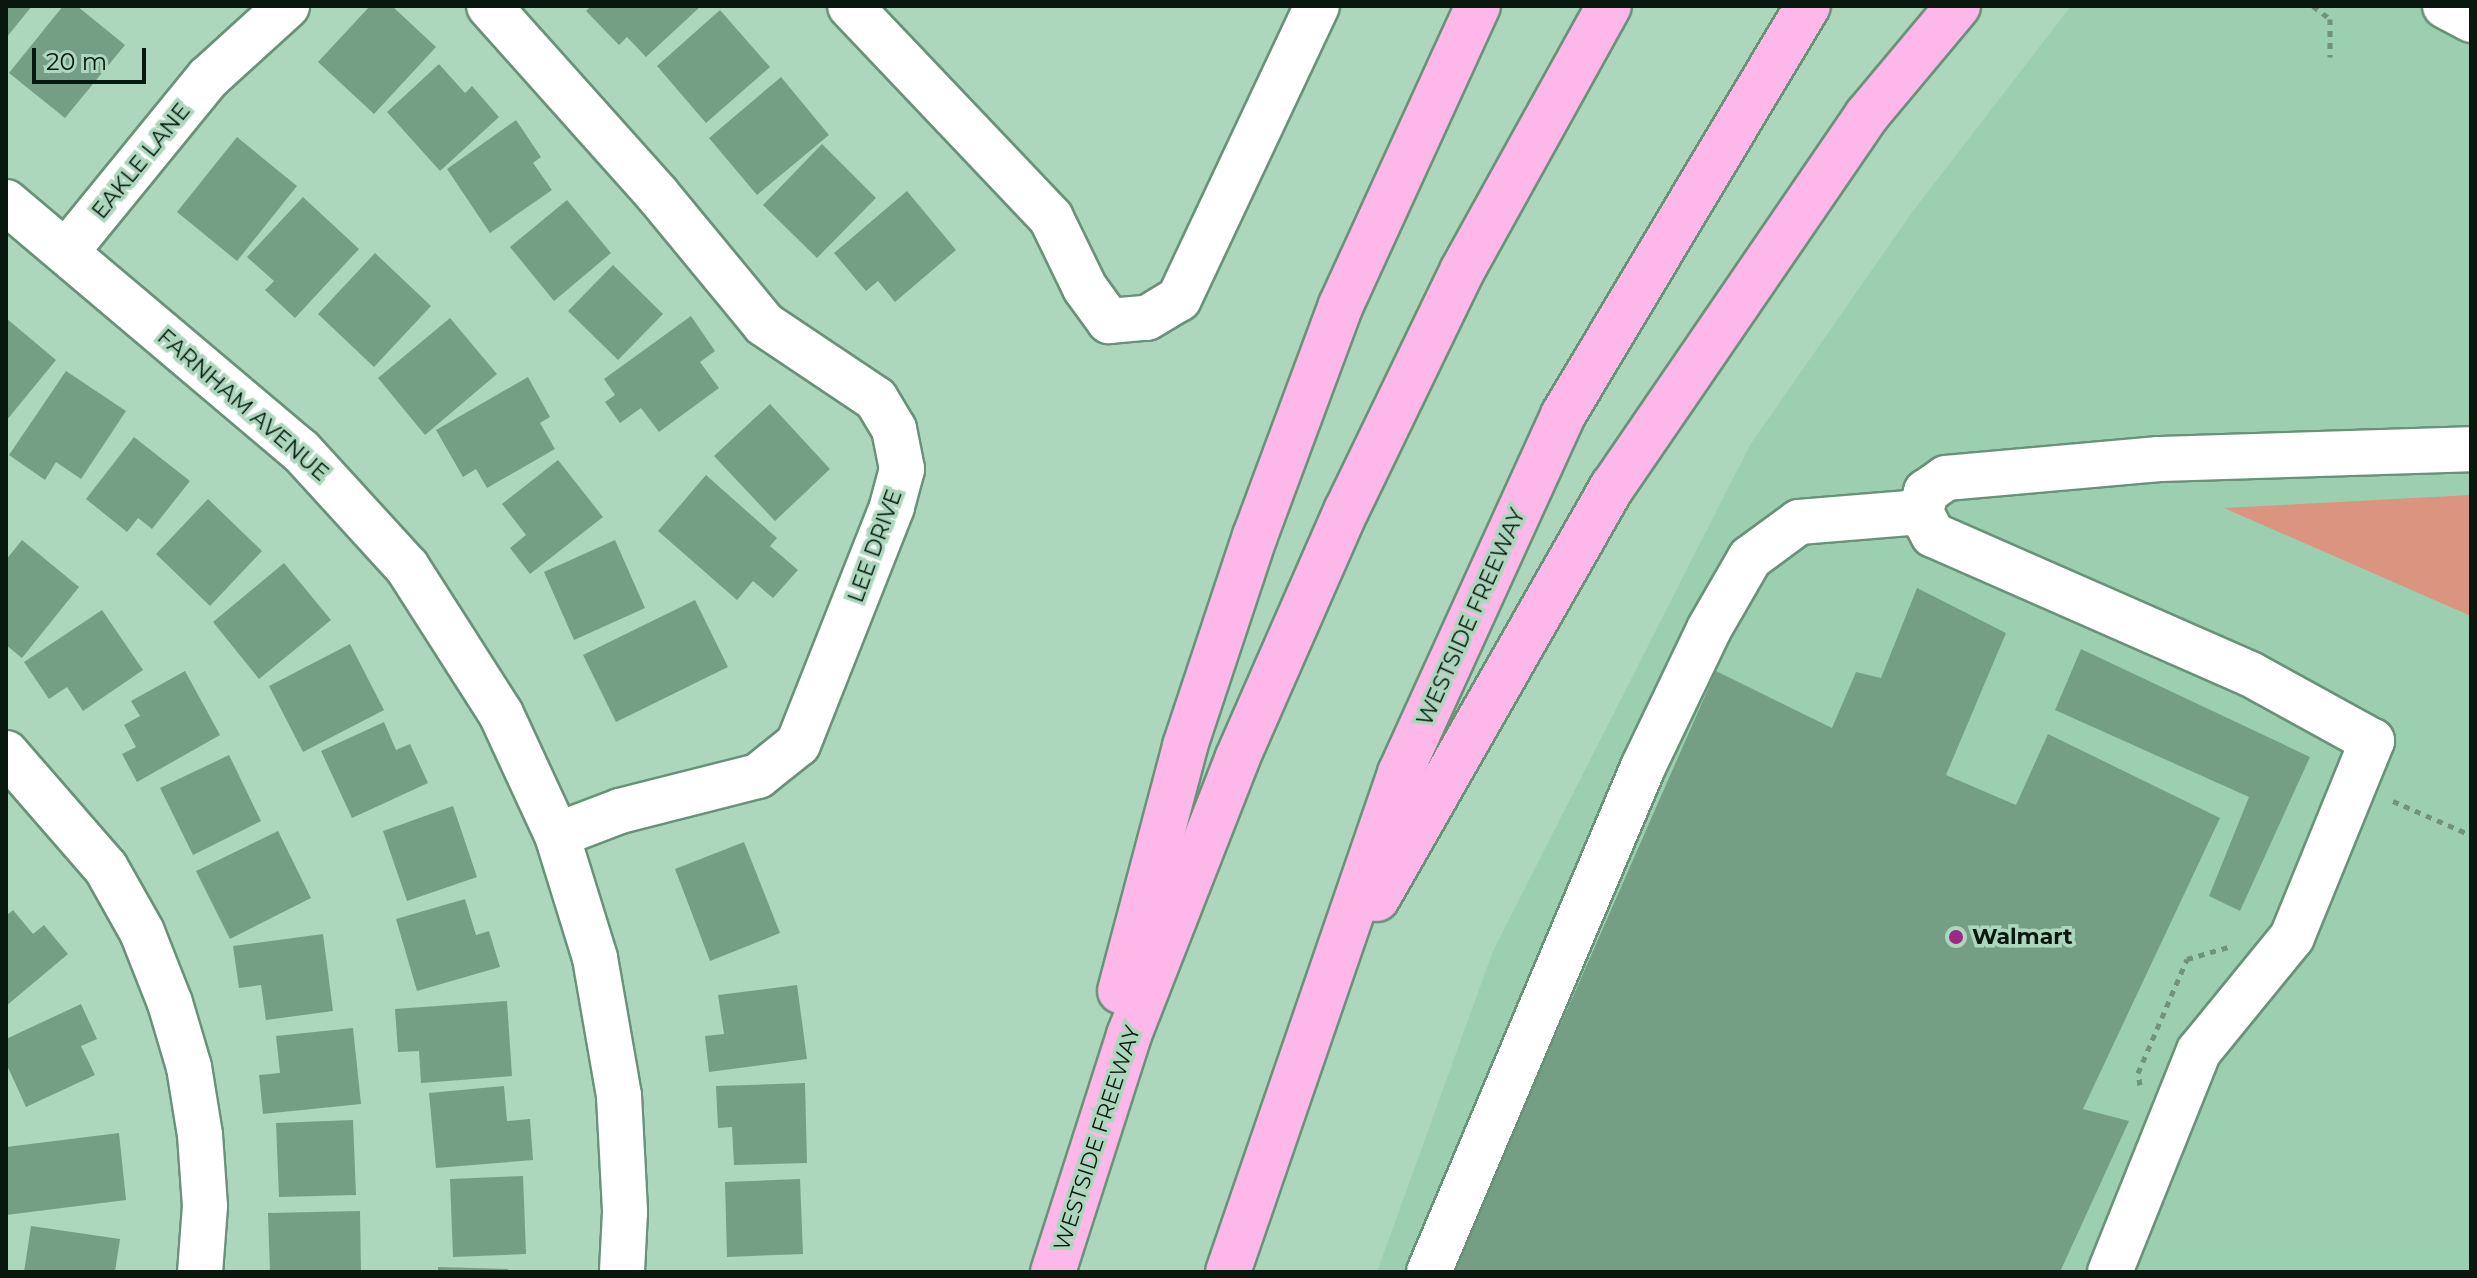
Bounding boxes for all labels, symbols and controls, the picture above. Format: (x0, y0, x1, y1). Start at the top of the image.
scale bar (36, 32, 150, 82)
text: 20 m (46, 47, 107, 76)
street label: EAKLE LANE (86, 98, 196, 224)
street label: FARNHAM AVENUE (152, 324, 334, 486)
street label: LEE DRIVE (842, 486, 908, 606)
street label: WESTSIDE FREEWAY (1411, 504, 1531, 730)
place label: Walmart (1972, 924, 2073, 950)
marker: Walmart (1947, 928, 1965, 946)
street label: WESTSIDE FREEWAY (1048, 1022, 1146, 1254)

